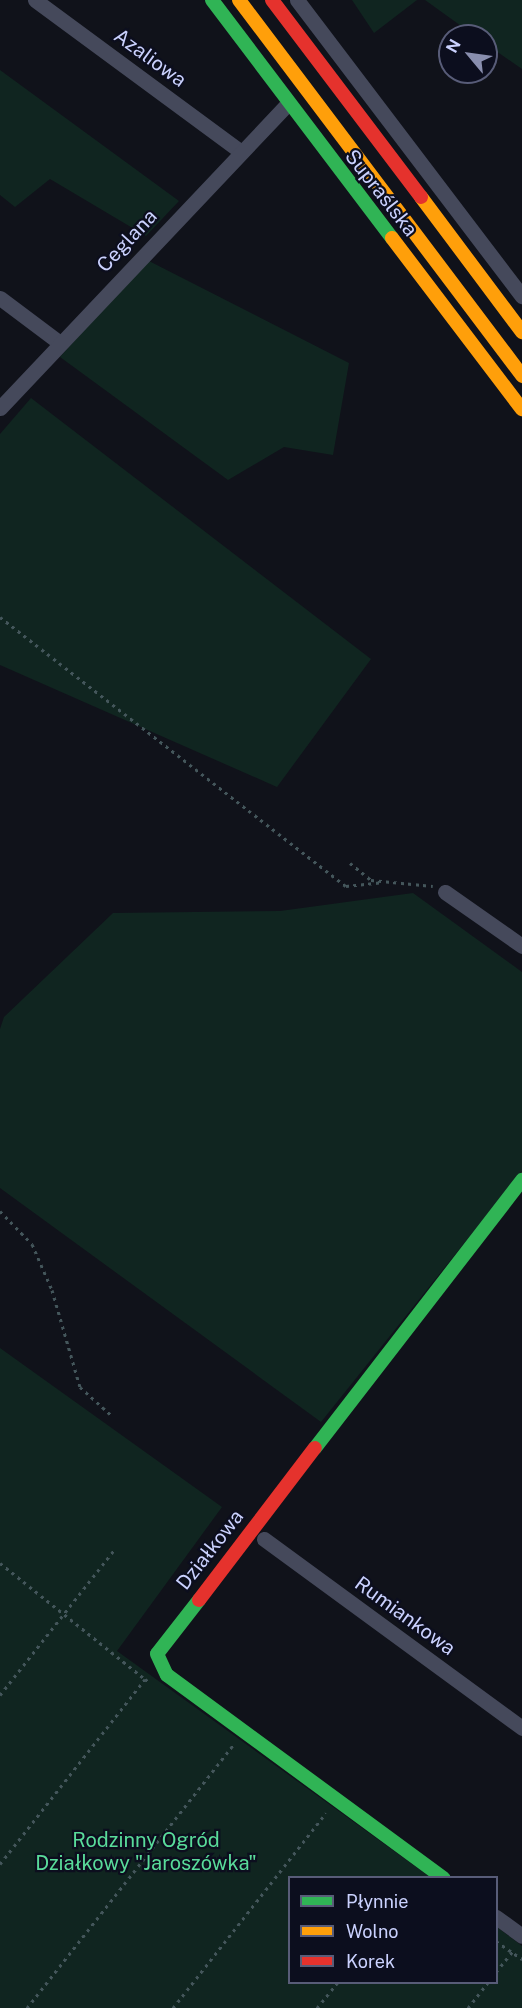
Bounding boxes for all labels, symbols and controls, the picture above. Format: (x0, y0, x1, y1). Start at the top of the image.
street label: Azaliowa (109, 24, 191, 92)
north arrow (438, 24, 498, 84)
text: N (442, 36, 465, 56)
street label: Supraślska (340, 145, 422, 241)
street label: Ceglana (92, 205, 162, 277)
street label: Działkowa (171, 1505, 249, 1595)
street label: Rumiankowa (350, 1572, 460, 1660)
park label: Rodzinny Ogród Działkowy "Jaroszówka" (35, 1828, 257, 1875)
legend (288, 1876, 498, 1984)
text: Płynnie (346, 1891, 409, 1912)
text: Wolno (346, 1921, 398, 1942)
text: Korek (346, 1951, 395, 1972)

